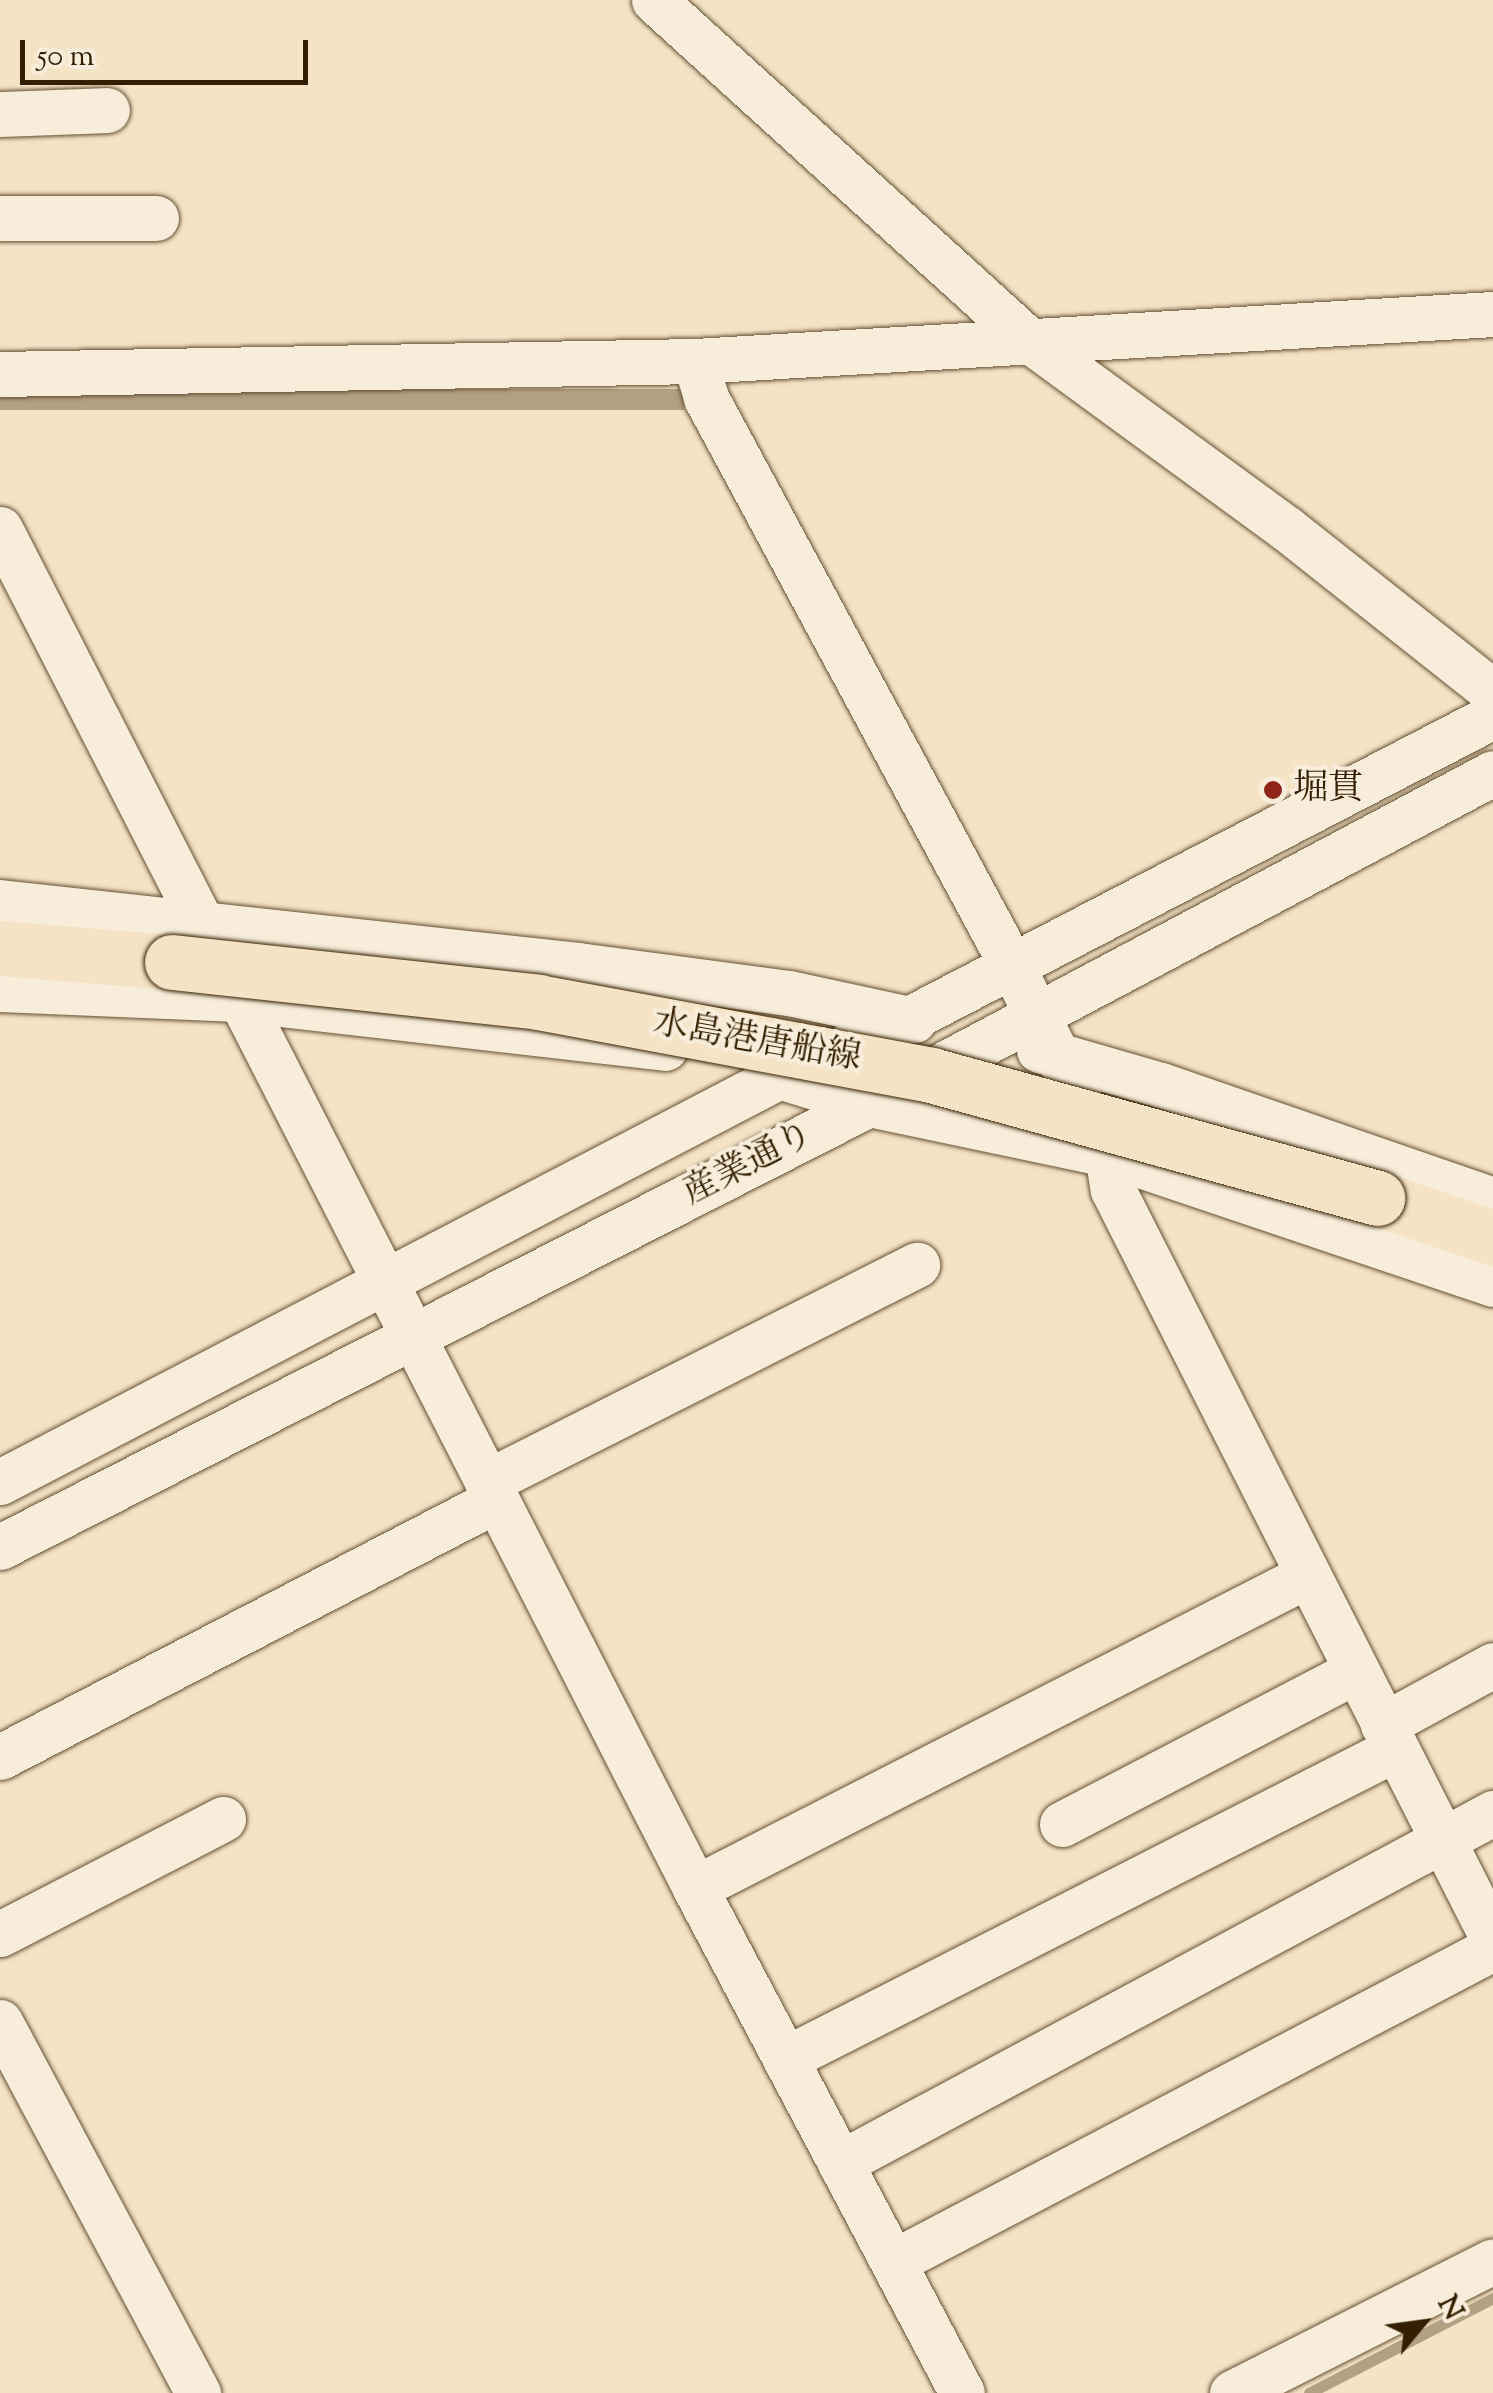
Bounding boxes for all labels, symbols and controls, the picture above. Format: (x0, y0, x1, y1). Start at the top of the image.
scale bar (25, 20, 312, 82)
text: 50 m (37, 36, 94, 79)
place label: 堀貫 (1293, 769, 1363, 811)
marker: 堀貫 (1262, 779, 1284, 801)
street label: 水島港唐船線 (650, 1003, 864, 1081)
street label: 産業通り (677, 1115, 821, 1215)
north arrow (1373, 2273, 1473, 2373)
text: N (1426, 2289, 1472, 2328)

